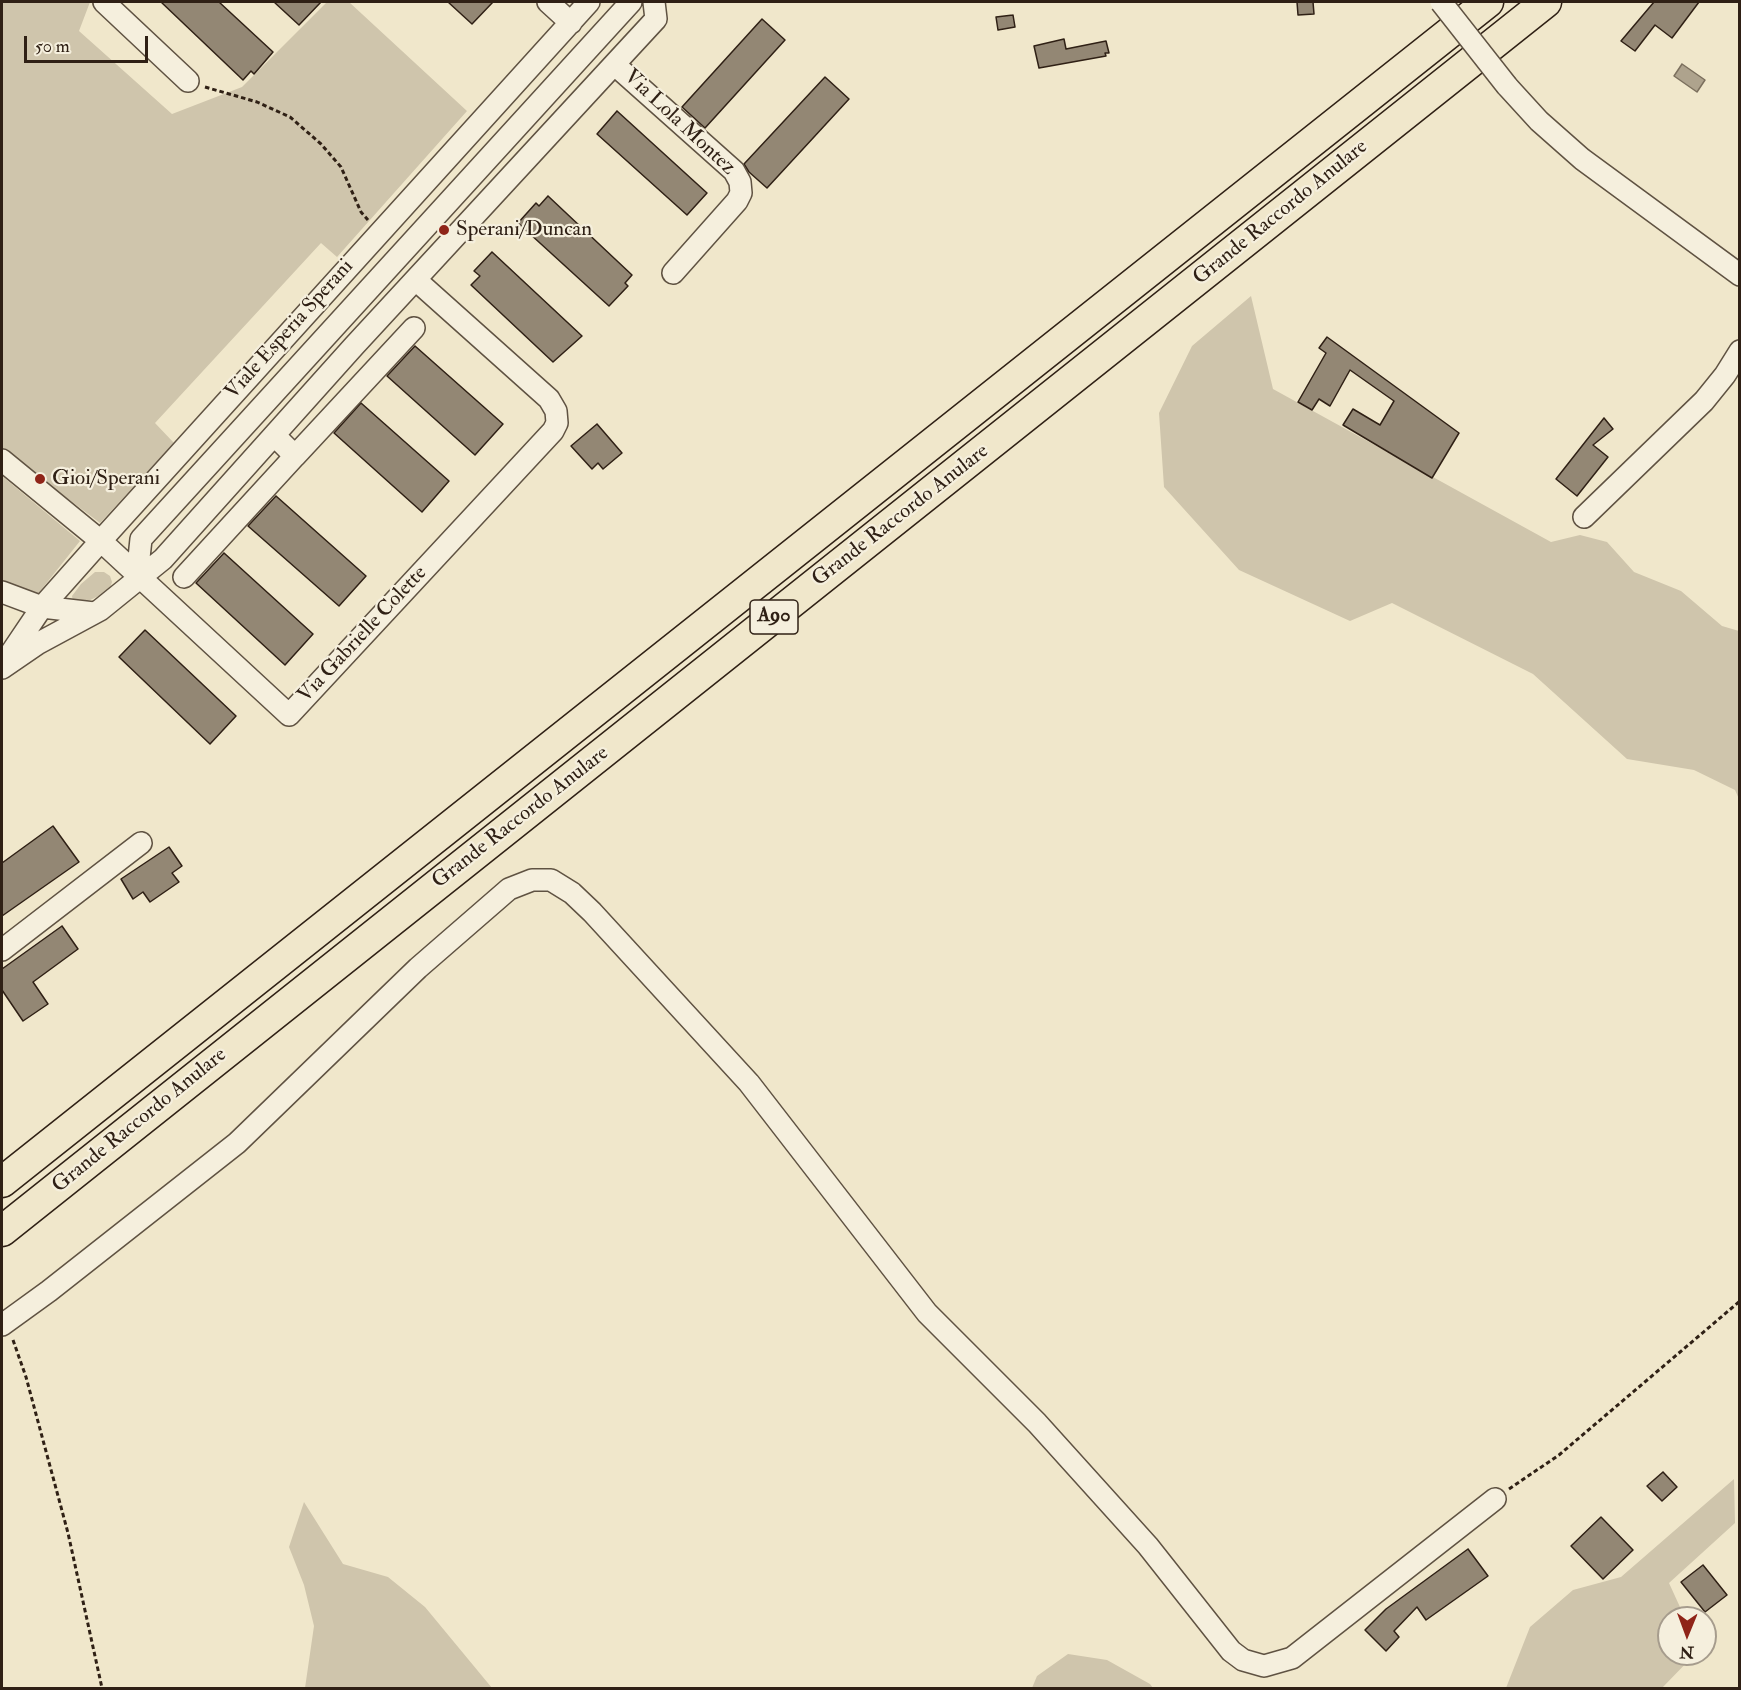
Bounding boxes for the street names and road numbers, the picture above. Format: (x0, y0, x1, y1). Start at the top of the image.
street label: Via Lola Montez (618, 65, 740, 181)
street label: Grande Raccordo Anulare (1189, 135, 1373, 291)
street label: Viale Esperia Sperani (221, 255, 359, 405)
street label: Grande Raccordo Anulare (808, 439, 994, 593)
street label: Via Gabrielle Colette (293, 561, 433, 709)
road number: A90 (750, 600, 798, 634)
street label: Grande Raccordo Anulare (428, 741, 614, 895)
street label: Grande Raccordo Anulare (48, 1043, 232, 1199)

